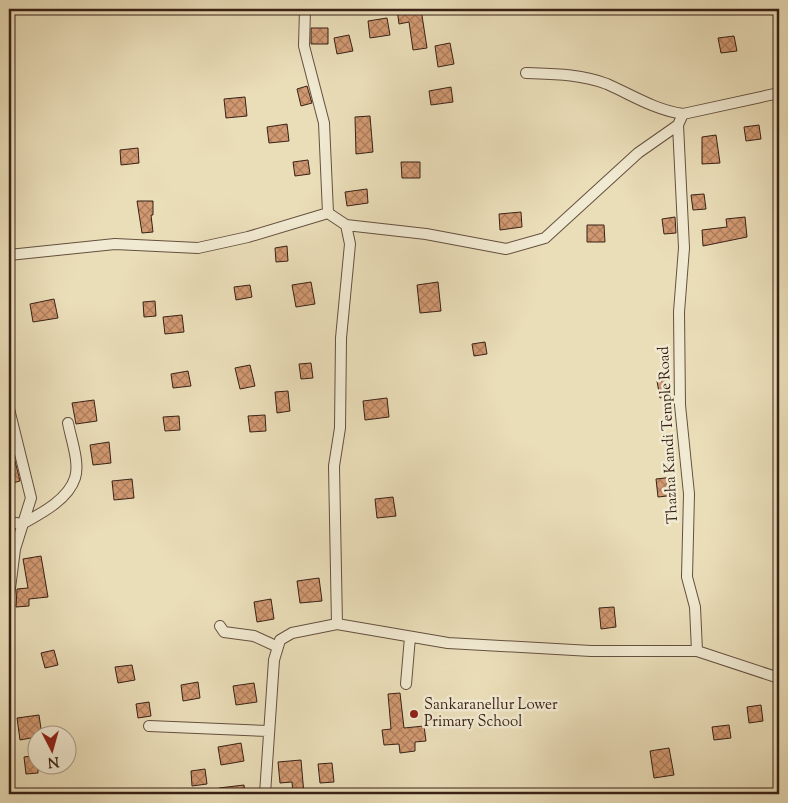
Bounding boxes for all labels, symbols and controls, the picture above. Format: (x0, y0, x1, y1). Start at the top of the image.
street label: Thazha Kandi Temple Road (654, 345, 684, 524)
place label: Sankaranellur Lower Primary School (424, 695, 558, 733)
marker: Sankaranellur Lower Primary School (408, 708, 420, 720)
north arrow (28, 726, 78, 776)
text: N (47, 750, 60, 771)

